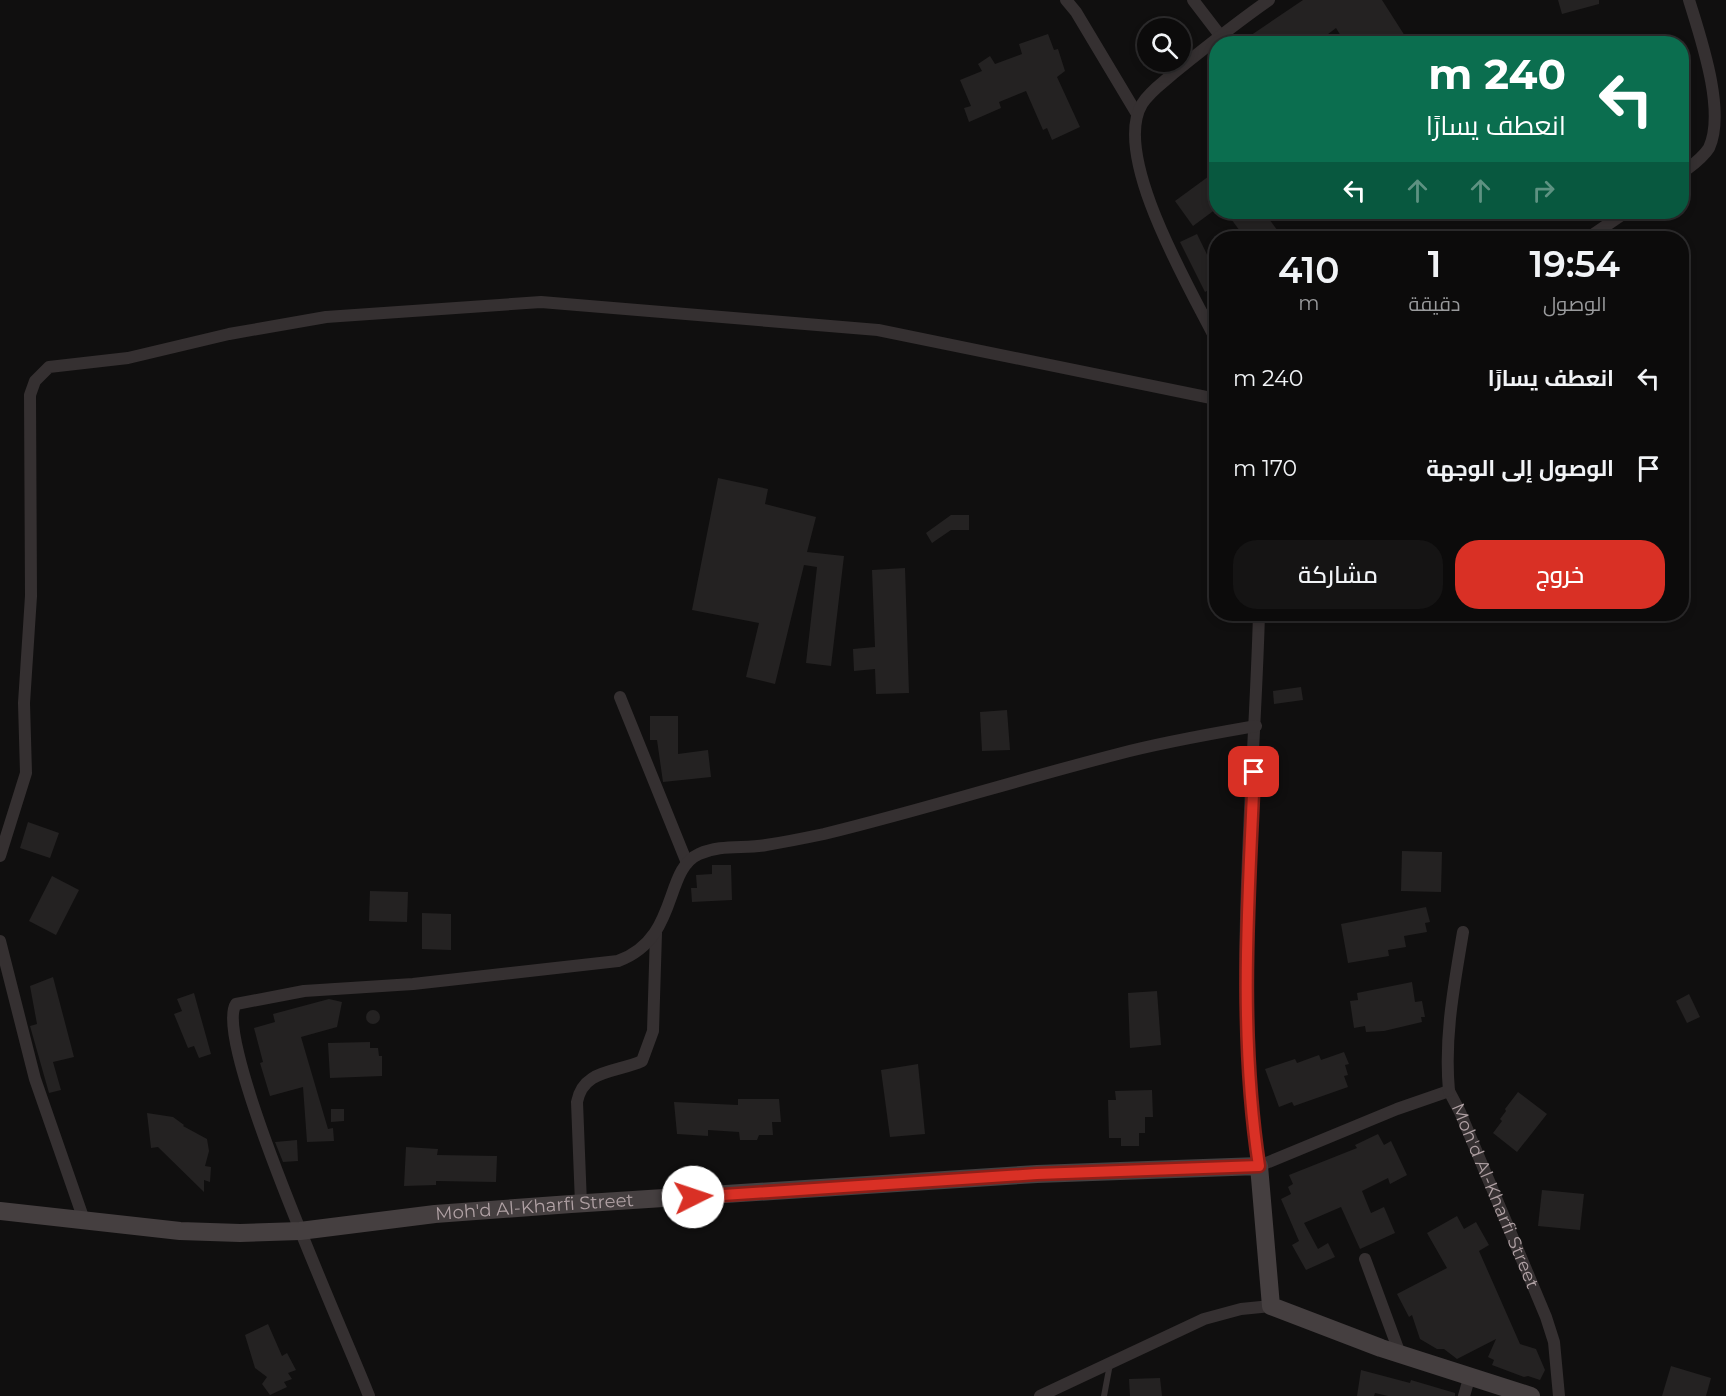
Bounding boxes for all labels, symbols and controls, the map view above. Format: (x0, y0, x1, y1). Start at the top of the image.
map controls (1137, 18, 1191, 72)
button: search (1137, 18, 1191, 72)
text: 240 m (1428, 48, 1566, 100)
icon: left (1587, 60, 1665, 138)
text: انعطف يسارًا (1426, 109, 1566, 142)
icon: left (1338, 174, 1371, 207)
icon: ahead (1401, 174, 1434, 207)
icon: ahead (1464, 174, 1497, 207)
icon: right (1527, 174, 1560, 207)
text: 1 (1428, 242, 1441, 286)
text: 19:54 (1529, 242, 1620, 286)
text: 410 (1278, 248, 1340, 292)
text: m (1298, 291, 1319, 315)
text: دقيقة (1408, 292, 1461, 316)
text: الوصول (1543, 292, 1607, 316)
icon: left (1632, 362, 1665, 395)
text: 240 m (1233, 365, 1303, 392)
text: انعطف يسارًا (1488, 365, 1614, 392)
icon: arrive (1632, 452, 1665, 485)
text: 170 m (1233, 455, 1297, 482)
text: الوصول إلى الوجهة (1426, 455, 1614, 482)
button: مشاركة (1233, 540, 1443, 609)
button: خروج (1455, 540, 1665, 609)
pin (1228, 746, 1279, 797)
icon: arrive (1237, 755, 1270, 788)
street label: Moh'd Al-Kharfi Street (1447, 1100, 1544, 1292)
position arrow (661, 1165, 725, 1229)
street label: Moh'd Al-Kharfi Street (435, 1189, 634, 1225)

